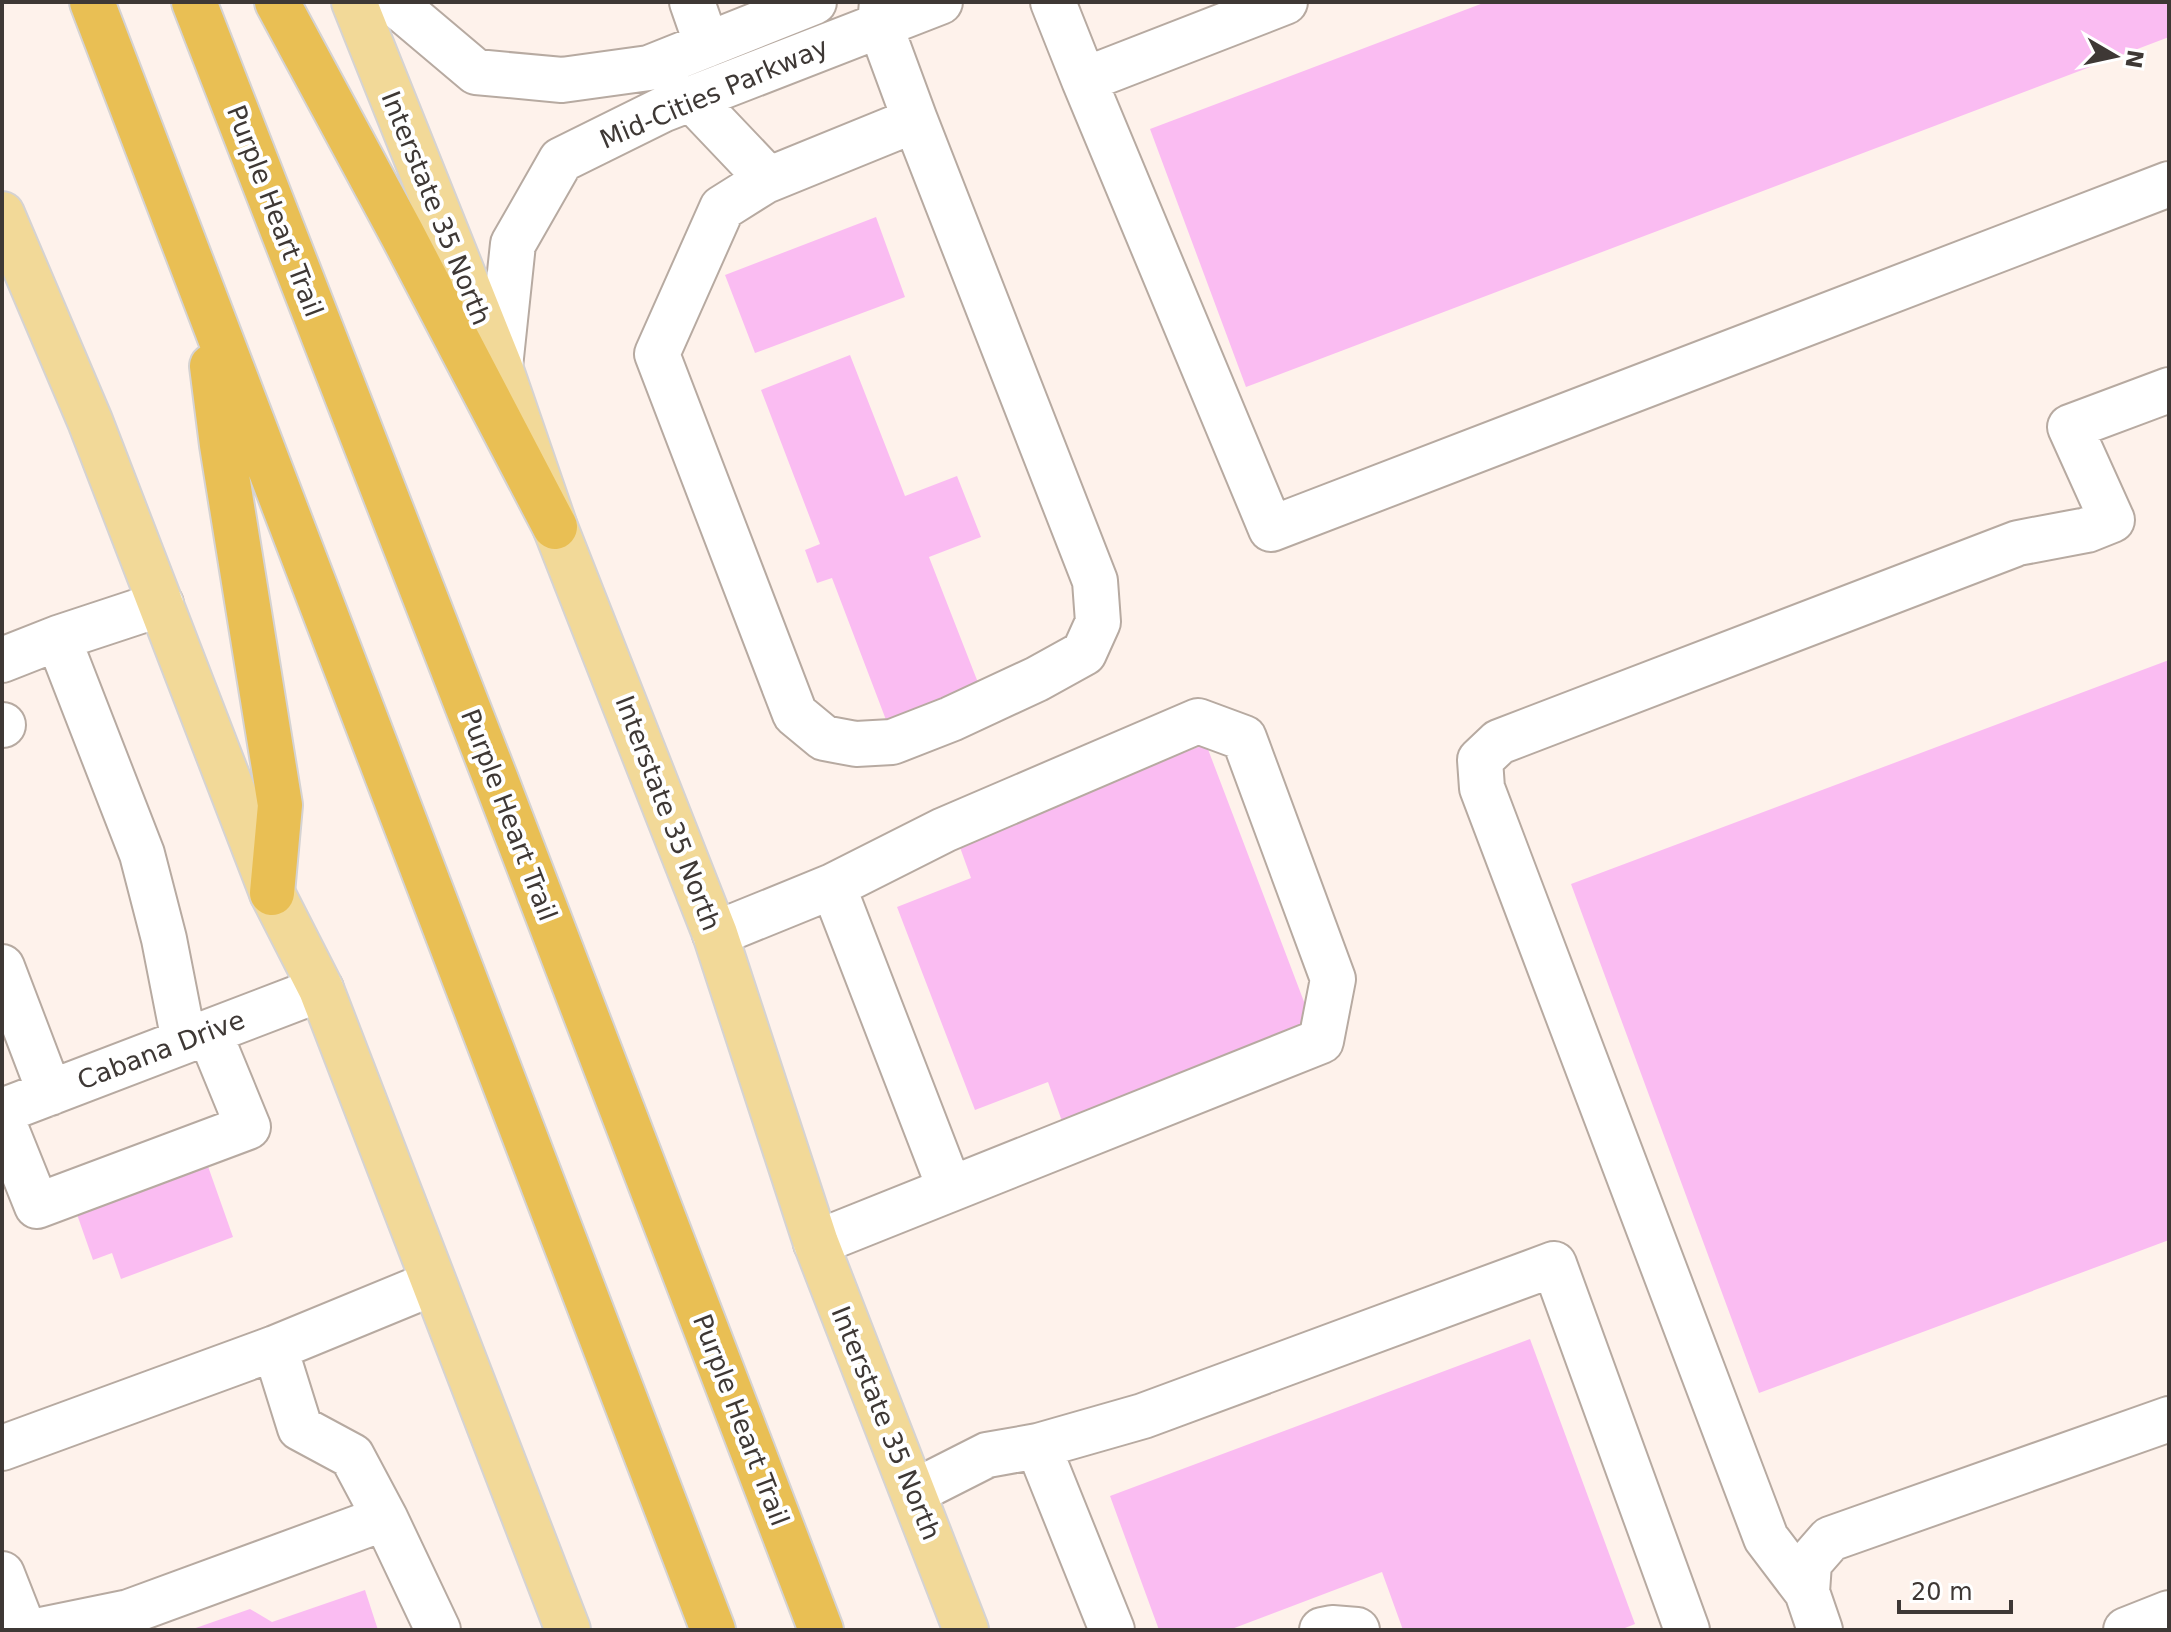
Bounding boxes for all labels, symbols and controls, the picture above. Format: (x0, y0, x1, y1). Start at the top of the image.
north arrow (2075, 16, 2155, 96)
street label: Mid-Cities Parkway (595, 31, 833, 155)
text: N (2120, 48, 2148, 70)
street label: Interstate 35 North (375, 87, 497, 329)
street label: Purple Heart Trail (221, 101, 329, 321)
street label: Interstate 35 North (609, 691, 727, 935)
street label: Purple Heart Trail (455, 705, 563, 925)
street label: Cabana Drive (73, 1004, 249, 1096)
street label: Interstate 35 North (825, 1302, 947, 1544)
street label: Purple Heart Trail (687, 1310, 795, 1530)
scale bar (1899, 1564, 2011, 1614)
text: 20 m (1911, 1578, 1973, 1606)

